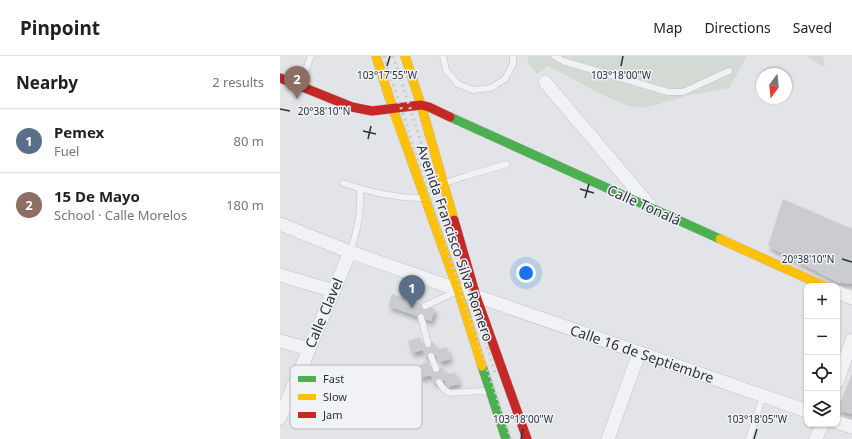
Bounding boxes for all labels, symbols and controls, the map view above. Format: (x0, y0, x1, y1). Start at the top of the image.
text: Pinpoint (20, 15, 100, 41)
text: Map (653, 18, 682, 37)
text: Directions (704, 18, 771, 37)
text: Saved (793, 18, 832, 37)
pin: 2 (284, 66, 310, 99)
text: 103°17'55"W (357, 68, 418, 82)
text: 103°18'00"W (591, 68, 652, 82)
north arrow (756, 68, 792, 104)
text: Nearby (16, 71, 78, 94)
text: 2 results (212, 73, 264, 91)
text: 20°38'10"N (298, 104, 350, 118)
text: Pemex (54, 122, 104, 142)
text: 1 (25, 132, 33, 150)
text: 80 m (234, 132, 264, 150)
text: Fuel (54, 142, 79, 160)
street label: Avenida Francisco Silva Romero (413, 142, 498, 344)
street label: Calle Tonalá (604, 180, 684, 229)
text: 15 De Mayo (54, 186, 140, 206)
text: 2 (25, 196, 33, 214)
text: 180 m (226, 196, 264, 214)
text: School · Calle Morelos (54, 206, 187, 224)
text: 20°38'10"N (782, 252, 834, 266)
your location (516, 263, 536, 283)
street label: Calle Clavel (300, 275, 347, 351)
pin: 1 (399, 275, 425, 308)
map controls (804, 283, 840, 427)
button: + (804, 283, 840, 319)
button: − (804, 319, 840, 355)
street label: Calle 16 de Septiembre (568, 320, 717, 387)
button: locate (804, 355, 840, 391)
legend (290, 365, 422, 429)
text: Fast (323, 371, 344, 386)
text: Slow (323, 389, 347, 404)
button: layers (804, 391, 840, 427)
text: Jam (322, 407, 342, 422)
text: 103°18'00"W (493, 412, 554, 426)
text: 103°18'05"W (727, 412, 788, 426)

